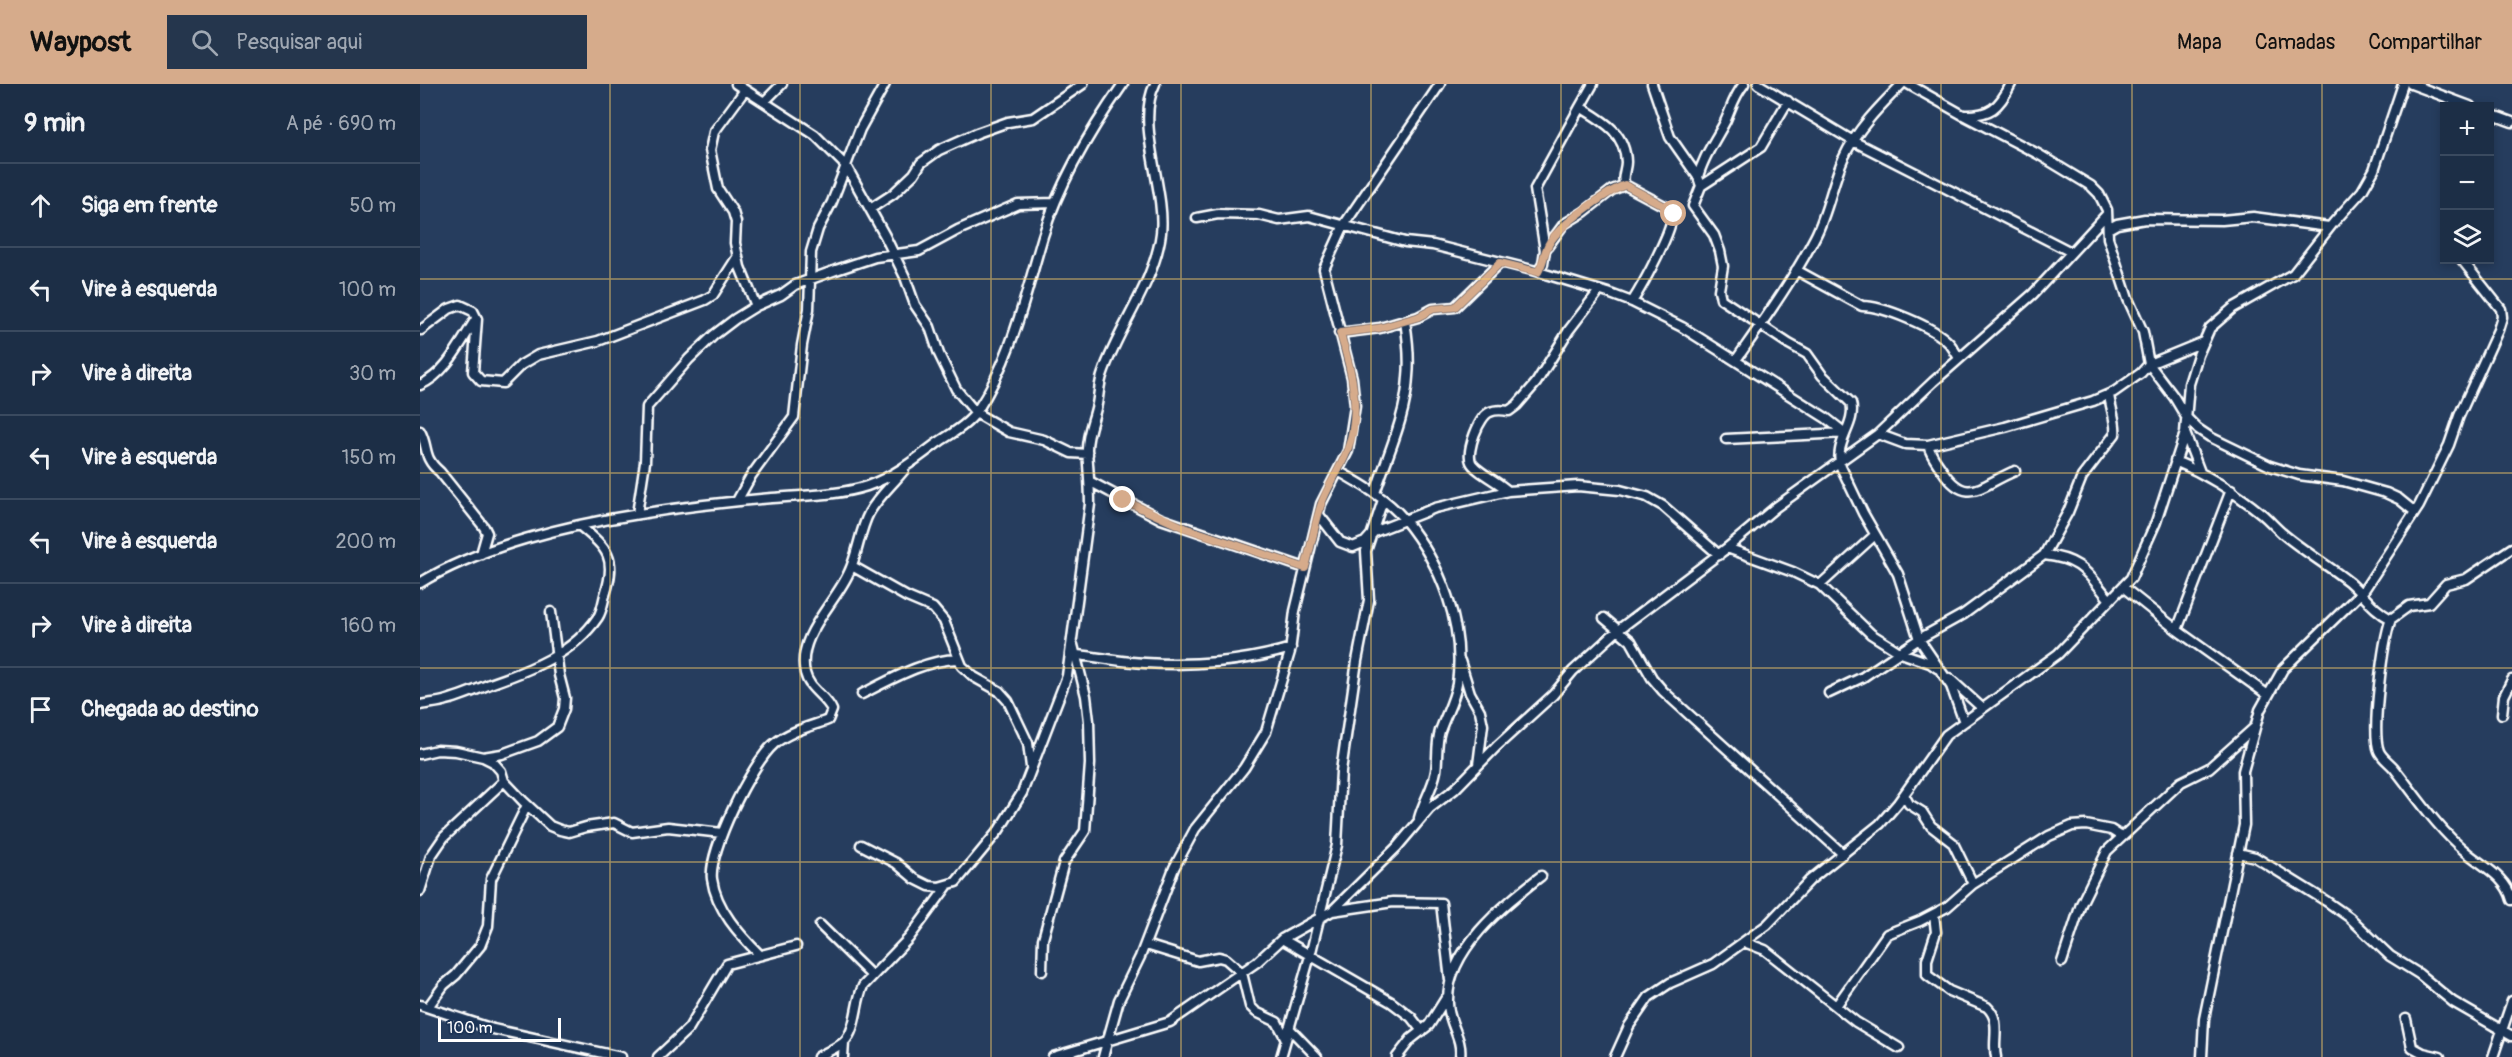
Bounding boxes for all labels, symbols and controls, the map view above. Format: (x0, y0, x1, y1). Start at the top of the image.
search box (167, 15, 587, 69)
text: Waypost (30, 25, 131, 60)
icon: search (188, 26, 221, 59)
text: Pesquisar aqui (236, 28, 362, 56)
text: Mapa (2177, 29, 2222, 56)
text: Camadas (2255, 29, 2335, 56)
text: Compartilhar (2368, 29, 2482, 56)
map controls (2440, 102, 2494, 264)
button: + (2440, 102, 2494, 156)
text: 9 min (24, 107, 85, 139)
text: A pé · 690 m (286, 111, 396, 136)
button: − (2440, 156, 2494, 210)
icon: ahead (24, 189, 57, 222)
text: Siga em frente (81, 191, 217, 219)
text: 50 m (349, 193, 396, 218)
route start (1660, 200, 1686, 226)
button: layers (2440, 210, 2494, 264)
icon: left (24, 273, 57, 306)
text: Vire à esquerda (81, 275, 217, 303)
text: 100 m (339, 277, 396, 302)
icon: right (24, 357, 57, 390)
text: Vire à direita (81, 359, 192, 387)
text: 30 m (349, 361, 396, 386)
icon: left (24, 441, 57, 474)
text: Vire à esquerda (81, 443, 217, 471)
text: 150 m (342, 445, 396, 470)
route end (1109, 486, 1135, 512)
icon: left (24, 525, 57, 558)
text: Vire à esquerda (81, 527, 217, 555)
text: 200 m (335, 529, 396, 554)
icon: right (24, 609, 57, 642)
text: Vire à direita (81, 611, 192, 639)
text: 160 m (341, 613, 396, 638)
icon: arrive (24, 693, 57, 726)
text: Chegada ao destino (81, 695, 259, 723)
scale bar (438, 1015, 561, 1042)
text: 100 m (447, 1018, 493, 1038)

